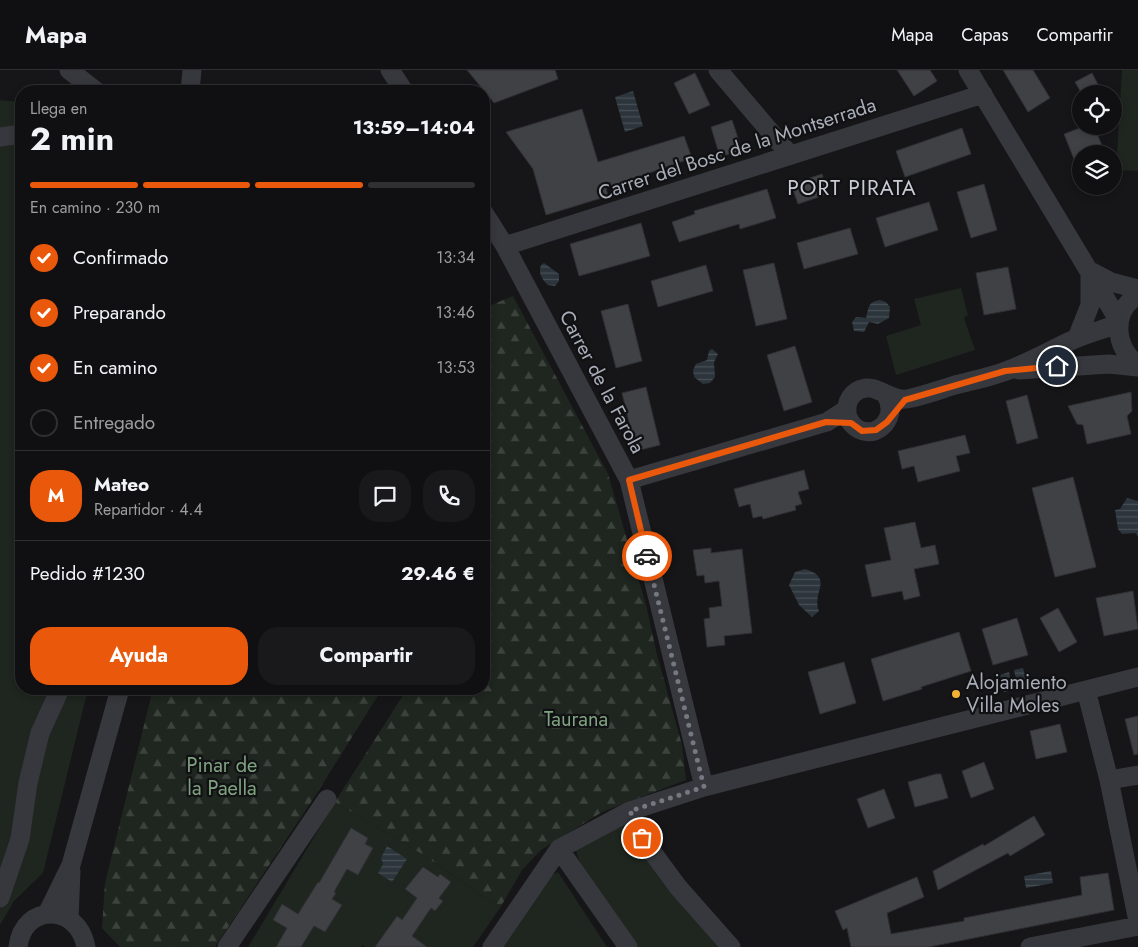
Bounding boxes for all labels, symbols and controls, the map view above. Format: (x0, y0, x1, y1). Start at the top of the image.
text: Mapa (25, 17, 87, 52)
text: Mapa (891, 22, 933, 48)
text: Capas (961, 22, 1009, 48)
text: Compartir (1037, 22, 1113, 48)
map controls (1072, 85, 1122, 195)
button: locate (1072, 85, 1122, 135)
street label: Carrer del Bosc de la Montserrada (594, 90, 880, 208)
text: Llega en (30, 97, 87, 120)
text: 13:59–14:04 (353, 114, 475, 141)
text: 2 min (30, 116, 114, 162)
button: layers (1072, 145, 1122, 195)
district label: PORT PIRATA (787, 173, 917, 203)
text: En camino · 230 m (30, 196, 160, 219)
icon: check (30, 244, 58, 272)
text: Confirmado (73, 244, 168, 271)
text: 13:34 (436, 246, 475, 269)
icon: check (30, 299, 58, 327)
text: Preparando (73, 299, 166, 326)
text: 13:46 (436, 301, 475, 324)
street label: Carrer de la Farola (552, 305, 652, 459)
pin (1036, 345, 1078, 387)
icon: home (1043, 352, 1071, 380)
icon: check (30, 354, 58, 382)
text: En camino (73, 354, 157, 381)
text: 13:53 (437, 356, 475, 379)
text: Entregado (73, 409, 155, 436)
button: chat (359, 470, 411, 522)
button: phone (423, 470, 475, 522)
text: Mateo (94, 471, 149, 498)
text: M (48, 482, 64, 509)
text: Repartidor · 4.4 (94, 498, 203, 521)
courier (622, 531, 672, 581)
icon: car (633, 542, 661, 570)
text: Pedido #1230 (30, 560, 145, 587)
text: 29.46 € (401, 560, 475, 587)
button: Ayuda (30, 627, 248, 685)
button: Compartir (258, 627, 475, 685)
place label: Alojamiento Villa Moles (966, 668, 1067, 720)
marker: Alojamiento Villa Moles (950, 688, 962, 700)
park label: Taurana (544, 705, 608, 734)
park label: Pinar de la Paella (187, 751, 257, 803)
pin (621, 817, 663, 859)
icon: bag (628, 824, 656, 852)

